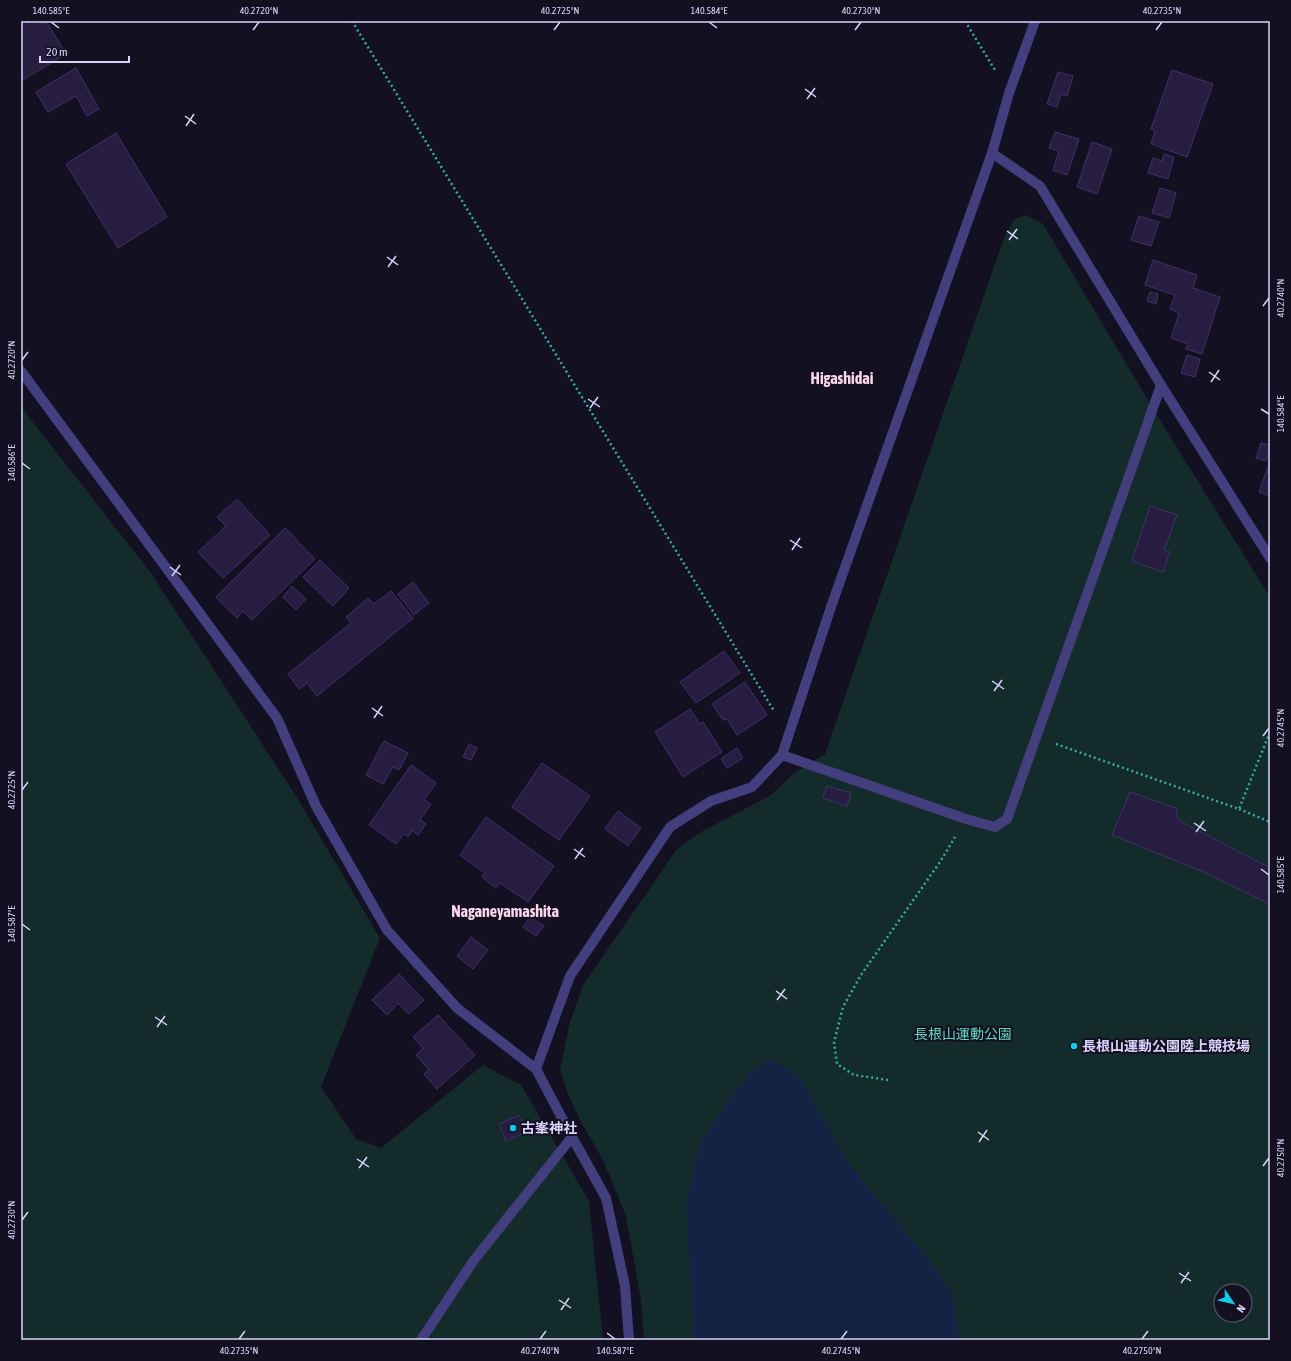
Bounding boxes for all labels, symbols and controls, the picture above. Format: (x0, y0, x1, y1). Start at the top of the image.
text: 140.585°E (33, 5, 70, 16)
text: 40.2720°N (240, 5, 278, 16)
text: 40.2725°N (541, 5, 579, 16)
text: 140.584°E (691, 5, 728, 16)
text: 40.2730°N (842, 5, 880, 16)
text: 40.2735°N (1143, 5, 1181, 16)
scale bar (40, 38, 129, 64)
text: 20 m (46, 45, 68, 59)
text: 40.2740°N (1275, 279, 1286, 317)
text: 40.2720°N (6, 341, 17, 379)
district label: Higashidai (811, 369, 874, 387)
text: 140.584°E (1275, 395, 1286, 433)
text: 140.586°E (6, 444, 17, 482)
text: 40.2745°N (1275, 709, 1286, 747)
text: 40.2725°N (6, 771, 17, 809)
text: 140.585°E (1275, 856, 1286, 894)
district label: Naganeyamashita (451, 902, 559, 920)
text: 140.587°E (6, 905, 17, 943)
park label: 長根山運動公園 (914, 1026, 1012, 1042)
place label: 長根山運動公園陸上競技場 (1082, 1038, 1250, 1054)
marker: 長根山運動公園陸上競技場 (1069, 1041, 1079, 1051)
place label: 古峯神社 (521, 1120, 577, 1136)
marker: 古峯神社 (508, 1123, 518, 1133)
text: 40.2750°N (1275, 1139, 1286, 1177)
text: 40.2730°N (6, 1201, 17, 1239)
north arrow (1213, 1283, 1253, 1323)
text: N (1234, 1303, 1248, 1315)
text: 40.2735°N (220, 1345, 258, 1356)
text: 40.2740°N (521, 1345, 559, 1356)
text: 140.587°E (597, 1345, 634, 1356)
text: 40.2745°N (822, 1345, 860, 1356)
text: 40.2750°N (1123, 1345, 1161, 1356)

